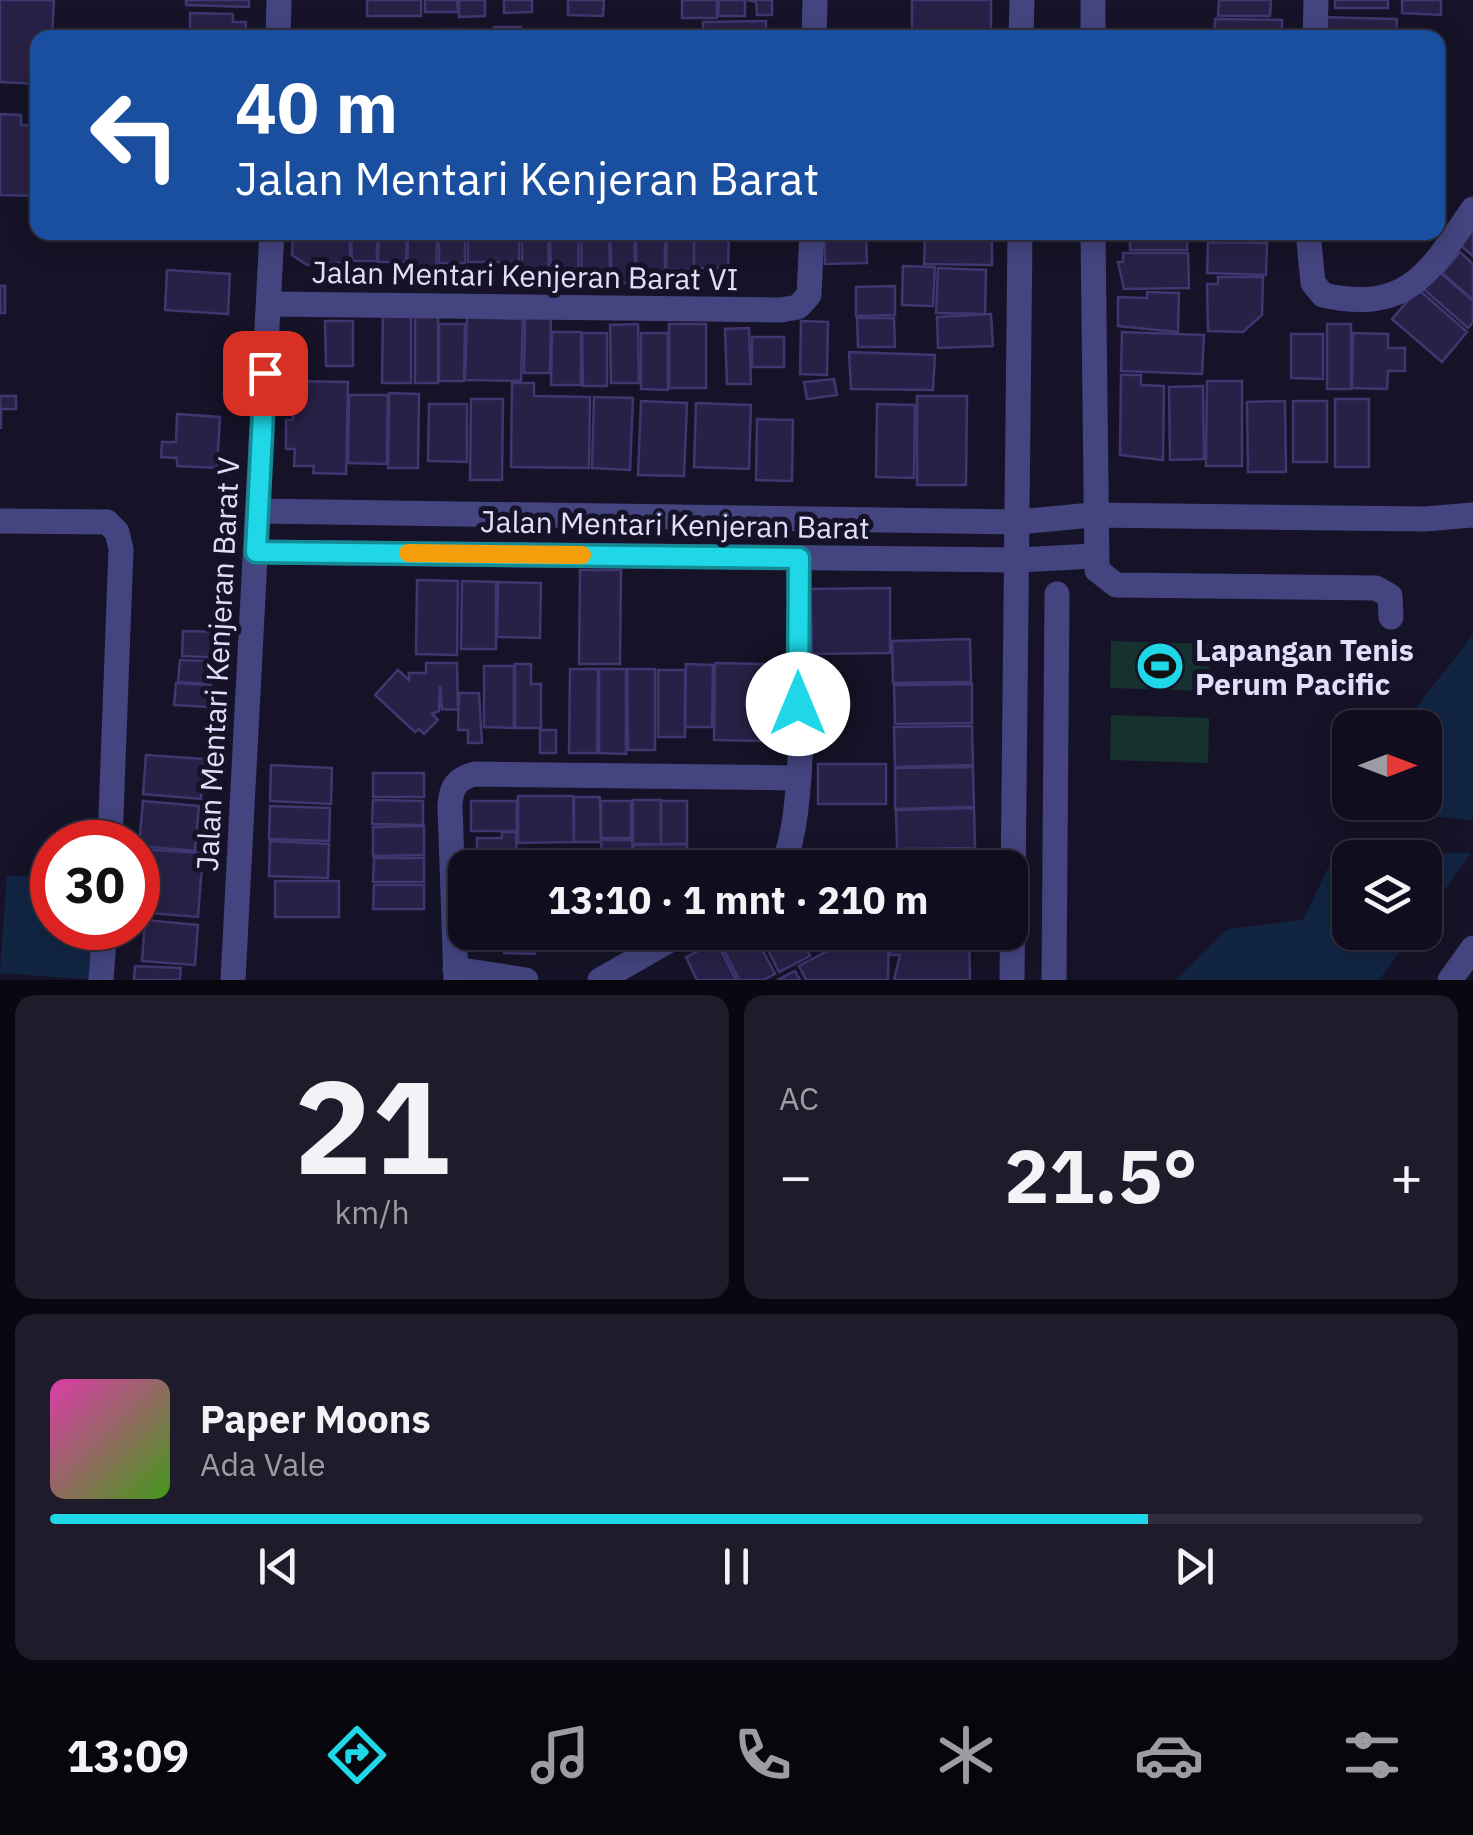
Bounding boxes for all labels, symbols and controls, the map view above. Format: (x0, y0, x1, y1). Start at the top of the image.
text: 40 m (235, 61, 398, 152)
icon: left (70, 70, 200, 200)
text: Jalan Mentari Kenjeran Barat (235, 149, 819, 207)
street label: Jalan Mentari Kenjeran Barat VI (311, 252, 739, 298)
pin (223, 331, 308, 416)
icon: arrive (238, 346, 293, 401)
street label: Jalan Mentari Kenjeran Barat V (187, 456, 247, 872)
street label: Jalan Mentari Kenjeran Barat (480, 501, 870, 547)
place label: Lapangan Tenis Perum Pacific (1195, 630, 1414, 703)
sports icon: Lapangan Tenis Perum Pacific (1134, 640, 1186, 692)
position arrow (746, 652, 850, 756)
north arrow (1332, 710, 1442, 820)
map controls (1332, 710, 1442, 950)
speed limit sign: 30 (30, 820, 160, 950)
button: layers (1332, 840, 1442, 950)
text: 13:10 · 1 mnt · 210 m (547, 875, 929, 924)
text: 21 (294, 1041, 450, 1210)
text: AC (779, 1077, 819, 1119)
text: 21.5° (1004, 1126, 1198, 1224)
text: − (779, 1140, 812, 1211)
text: + (1390, 1140, 1423, 1211)
text: km/h (334, 1191, 410, 1233)
text: Paper Moons (200, 1394, 431, 1443)
text: Ada Vale (200, 1443, 326, 1485)
icon: previous (251, 1539, 306, 1594)
icon: pause (709, 1539, 764, 1594)
icon: next (1167, 1539, 1222, 1594)
icon: directions (322, 1720, 392, 1790)
icon: music (525, 1720, 595, 1790)
icon: phone (728, 1720, 798, 1790)
icon: climate (931, 1720, 1001, 1790)
icon: car (1134, 1720, 1204, 1790)
icon: filters (1337, 1720, 1407, 1790)
text: 13:09 (66, 1726, 189, 1784)

